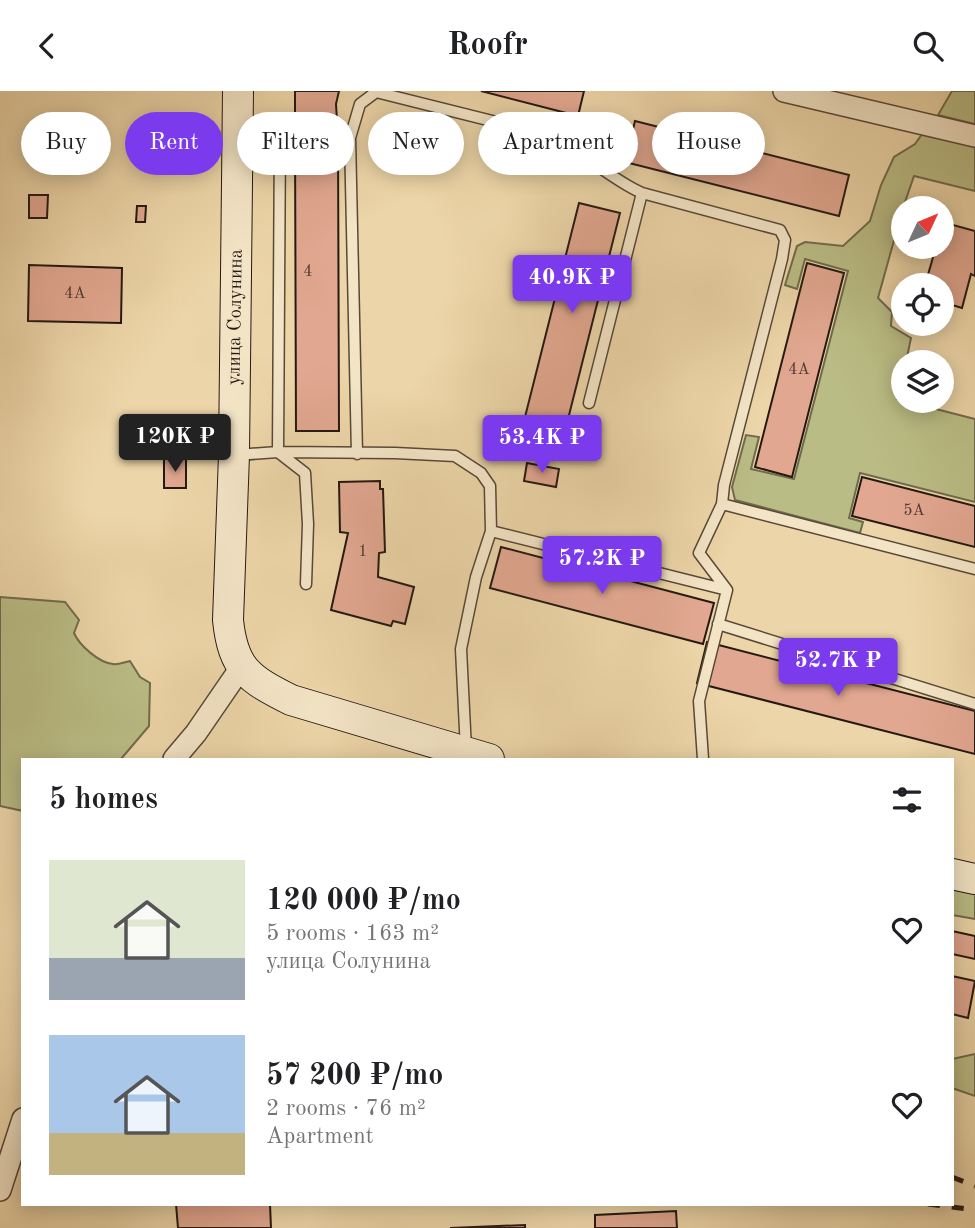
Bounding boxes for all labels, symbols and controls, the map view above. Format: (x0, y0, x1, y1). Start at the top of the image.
icon: back (28, 27, 66, 65)
icon: search (909, 27, 947, 65)
text: Roofr (447, 30, 528, 62)
chip: Buy (21, 112, 111, 175)
chip: Rent (125, 112, 223, 175)
chip: Filters (237, 112, 354, 175)
chip: New (368, 112, 464, 175)
chip: Apartment (478, 112, 638, 175)
chip: House (652, 112, 765, 175)
north arrow (891, 196, 954, 259)
map controls (891, 196, 954, 413)
street label: улица Солунина (225, 248, 247, 385)
pin: 40.9K ₽ (507, 255, 637, 315)
house number: 4 (303, 264, 313, 280)
text: 40.9K ₽ (529, 266, 615, 289)
button: locate (891, 273, 954, 336)
house number: 4А (64, 286, 86, 302)
button: layers (891, 350, 954, 413)
house number: 4А (788, 362, 810, 378)
pin: 120K ₽ (118, 415, 232, 474)
pin: 53.4K ₽ (477, 415, 607, 475)
text: 120K ₽ (135, 425, 215, 448)
text: 53.4K ₽ (499, 426, 585, 449)
house number: 5А (903, 503, 925, 519)
pin: 57.2K ₽ (537, 537, 667, 596)
house number: 1 (358, 544, 368, 560)
text: 57.2K ₽ (559, 547, 645, 570)
pin: 52.7K ₽ (773, 639, 903, 698)
text: 52.7K ₽ (795, 649, 881, 672)
icon: filters (888, 781, 926, 819)
text: 5 homes (49, 785, 158, 815)
text: 120 000 ₽/mo (266, 886, 461, 916)
icon: home (105, 888, 189, 972)
icon: heart (888, 911, 926, 949)
text: 5 rooms · 163 m² (266, 922, 439, 945)
text: улица Солунина (266, 950, 431, 973)
text: 57 200 ₽/mo (266, 1061, 443, 1091)
icon: home (105, 1063, 189, 1147)
icon: heart (888, 1086, 926, 1124)
text: 2 rooms · 76 m² (266, 1097, 426, 1120)
text: Apartment (266, 1125, 374, 1148)

